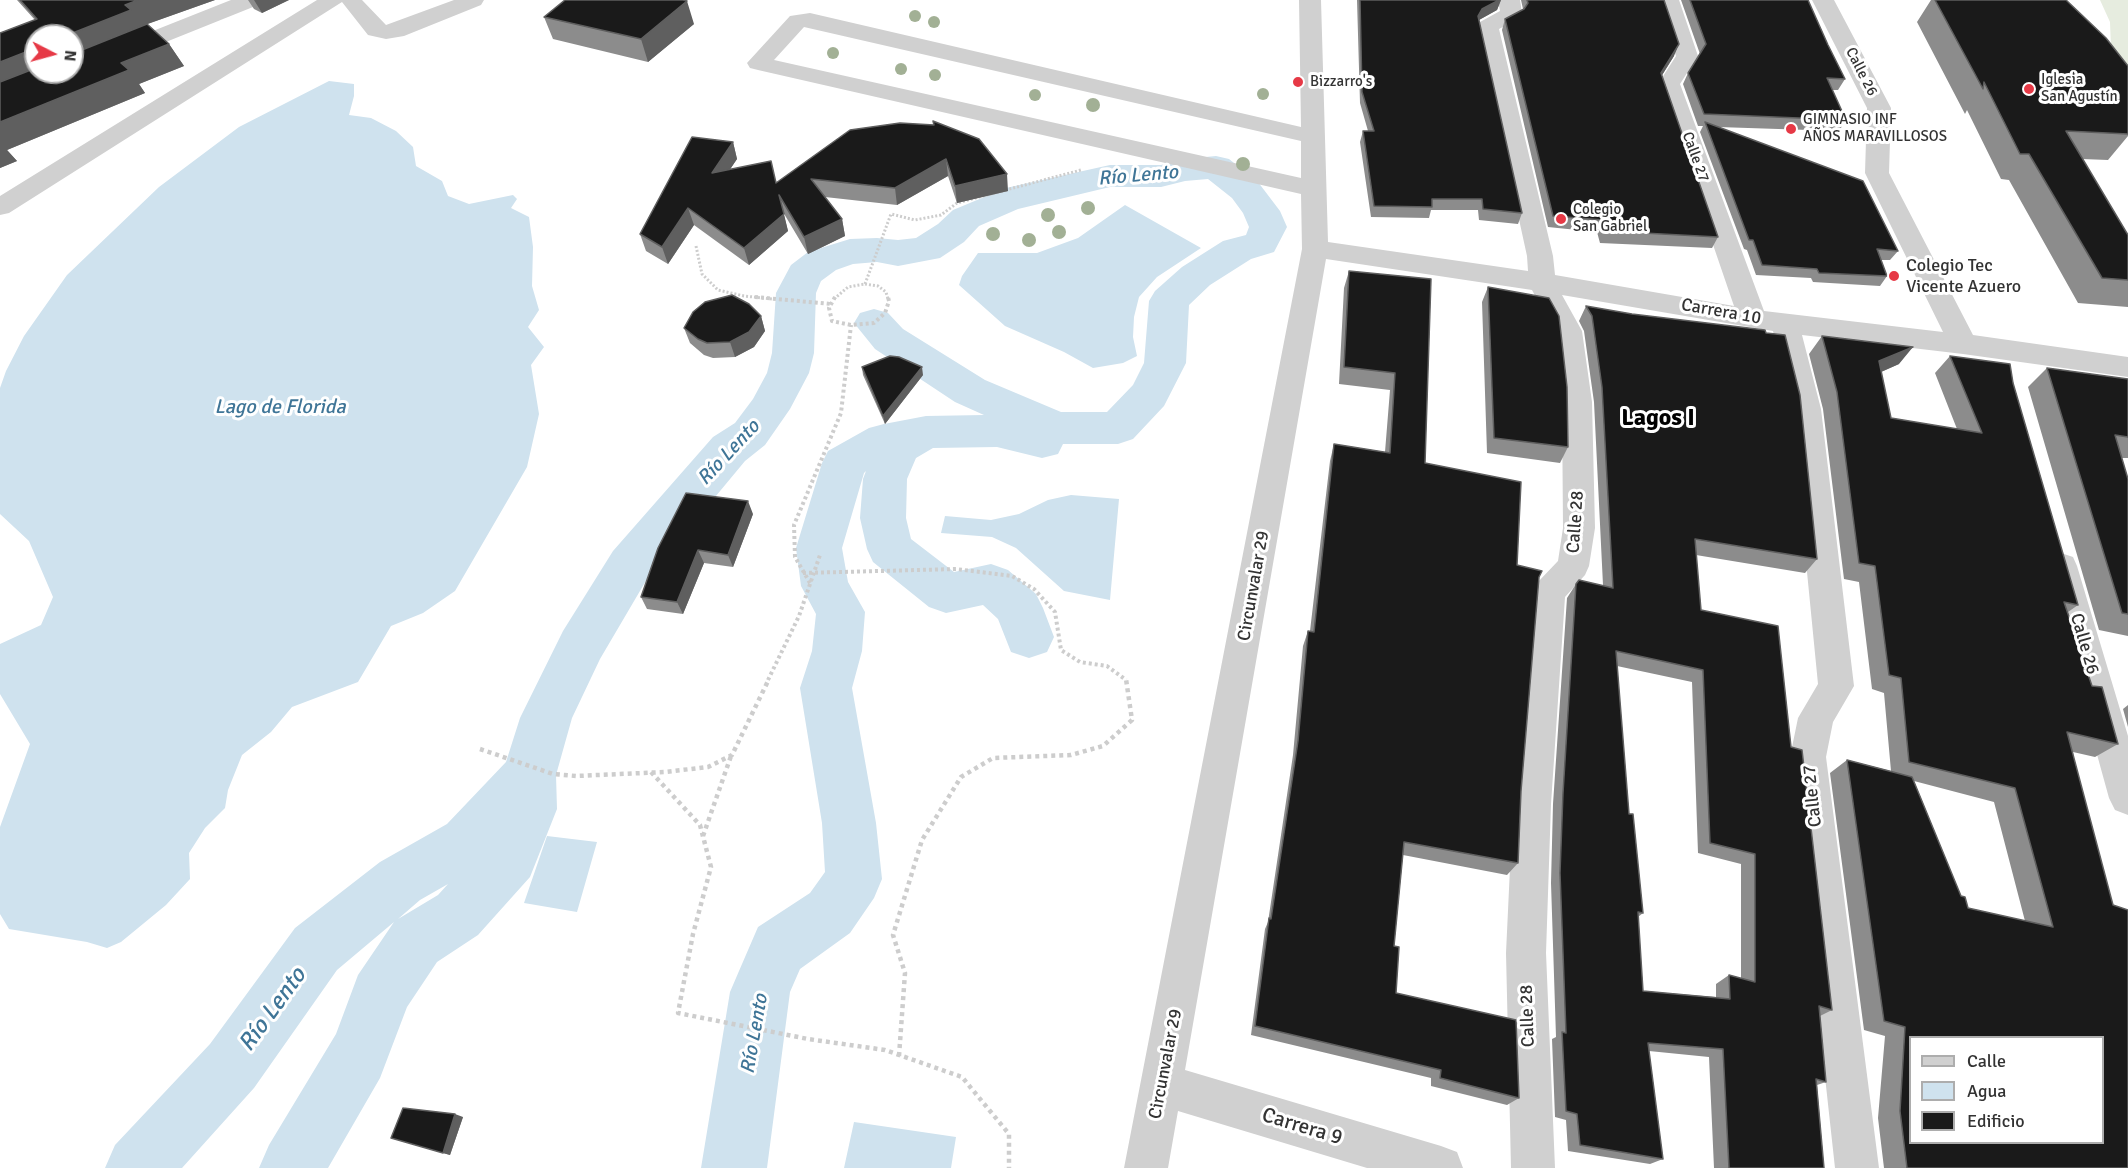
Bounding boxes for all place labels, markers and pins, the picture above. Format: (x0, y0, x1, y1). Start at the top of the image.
place label: Iglesia San Agustín (2041, 71, 2118, 106)
place label: Bizzarro's (1310, 73, 1372, 91)
marker: Bizzarro's (1291, 75, 1305, 89)
marker: Iglesia San Agustín (2022, 82, 2036, 96)
place label: GIMNASIO INF AÑOS MARAVILLOSOS (1803, 111, 1947, 146)
marker: GIMNASIO INF AÑOS MARAVILLOSOS (1784, 122, 1798, 136)
place label: Colegio San Gabriel (1573, 201, 1647, 236)
marker: Colegio San Gabriel (1554, 212, 1568, 226)
place label: Colegio Tec Vicente Azuero (1906, 255, 2021, 298)
marker: Colegio Tec Vicente Azuero (1887, 269, 1901, 283)

